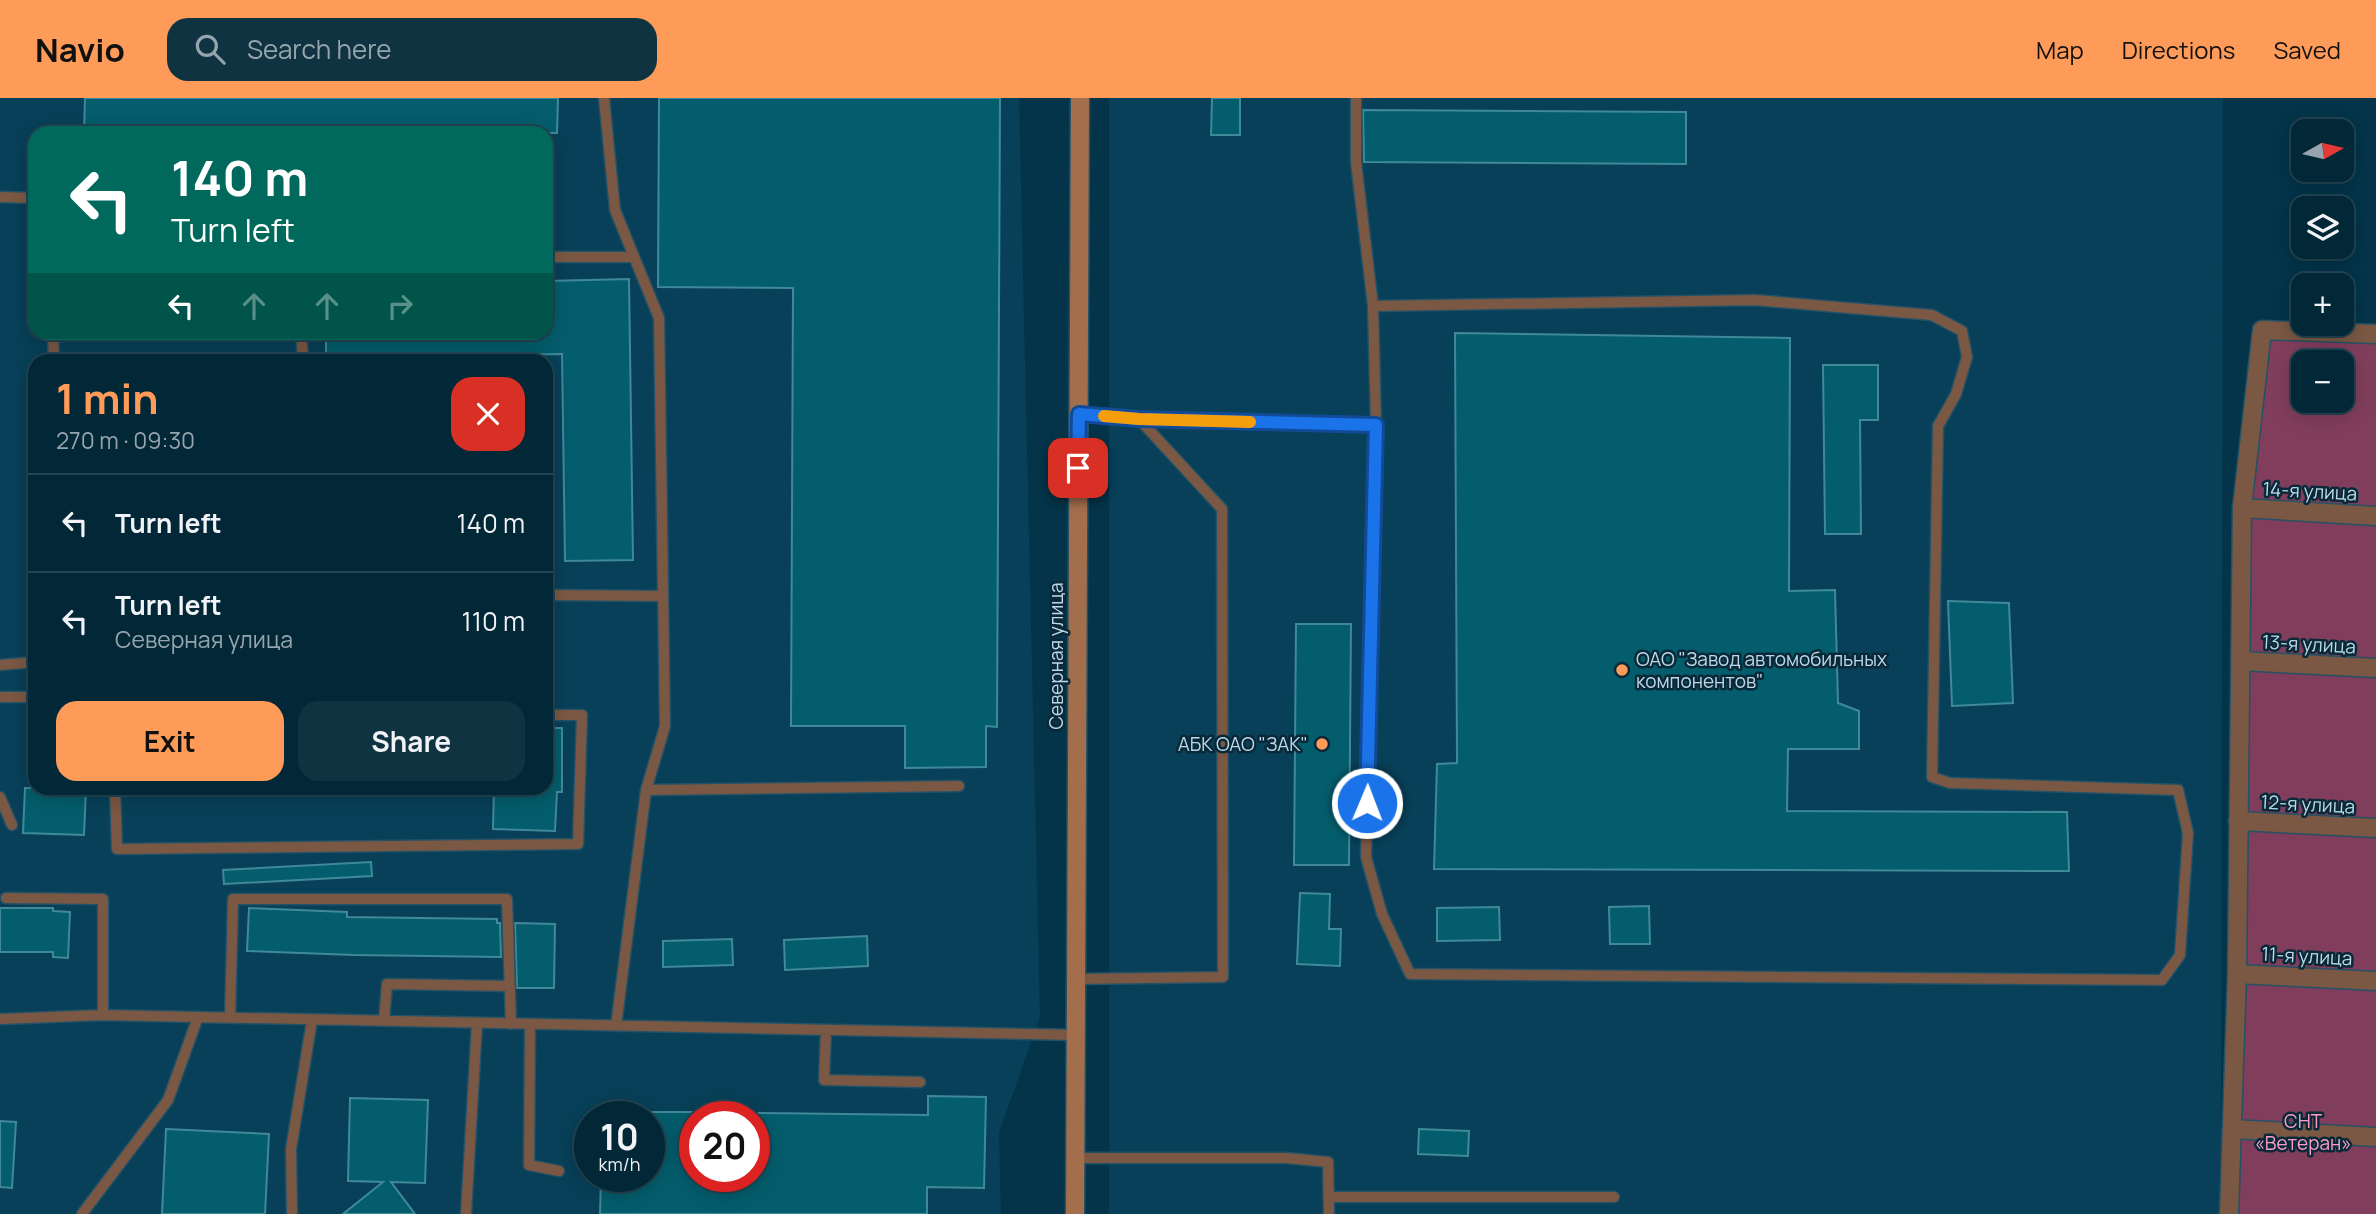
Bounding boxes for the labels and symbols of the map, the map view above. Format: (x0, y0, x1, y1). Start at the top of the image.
north arrow (2291, 119, 2354, 182)
pin (1048, 438, 1108, 498)
street label: 14-я улица (2262, 476, 2358, 506)
street label: Северная улица (1043, 583, 1069, 730)
street label: 13-я улица (2261, 629, 2357, 659)
place label: ОАО "Завод автомобильных компонентов" (1636, 646, 1887, 694)
marker: ОАО "Завод автомобильных компонентов" (1614, 662, 1630, 678)
place label: АБК ОАО "ЗАК" (1178, 731, 1308, 757)
marker: АБК ОАО "ЗАК" (1314, 736, 1330, 752)
position arrow (1330, 766, 1404, 840)
street label: 12-я улица (2260, 789, 2356, 819)
street label: 11-я улица (2261, 941, 2353, 971)
speed limit sign: 20 (679, 1101, 770, 1192)
park label: СНТ «Ветеран» (2255, 1108, 2351, 1156)

